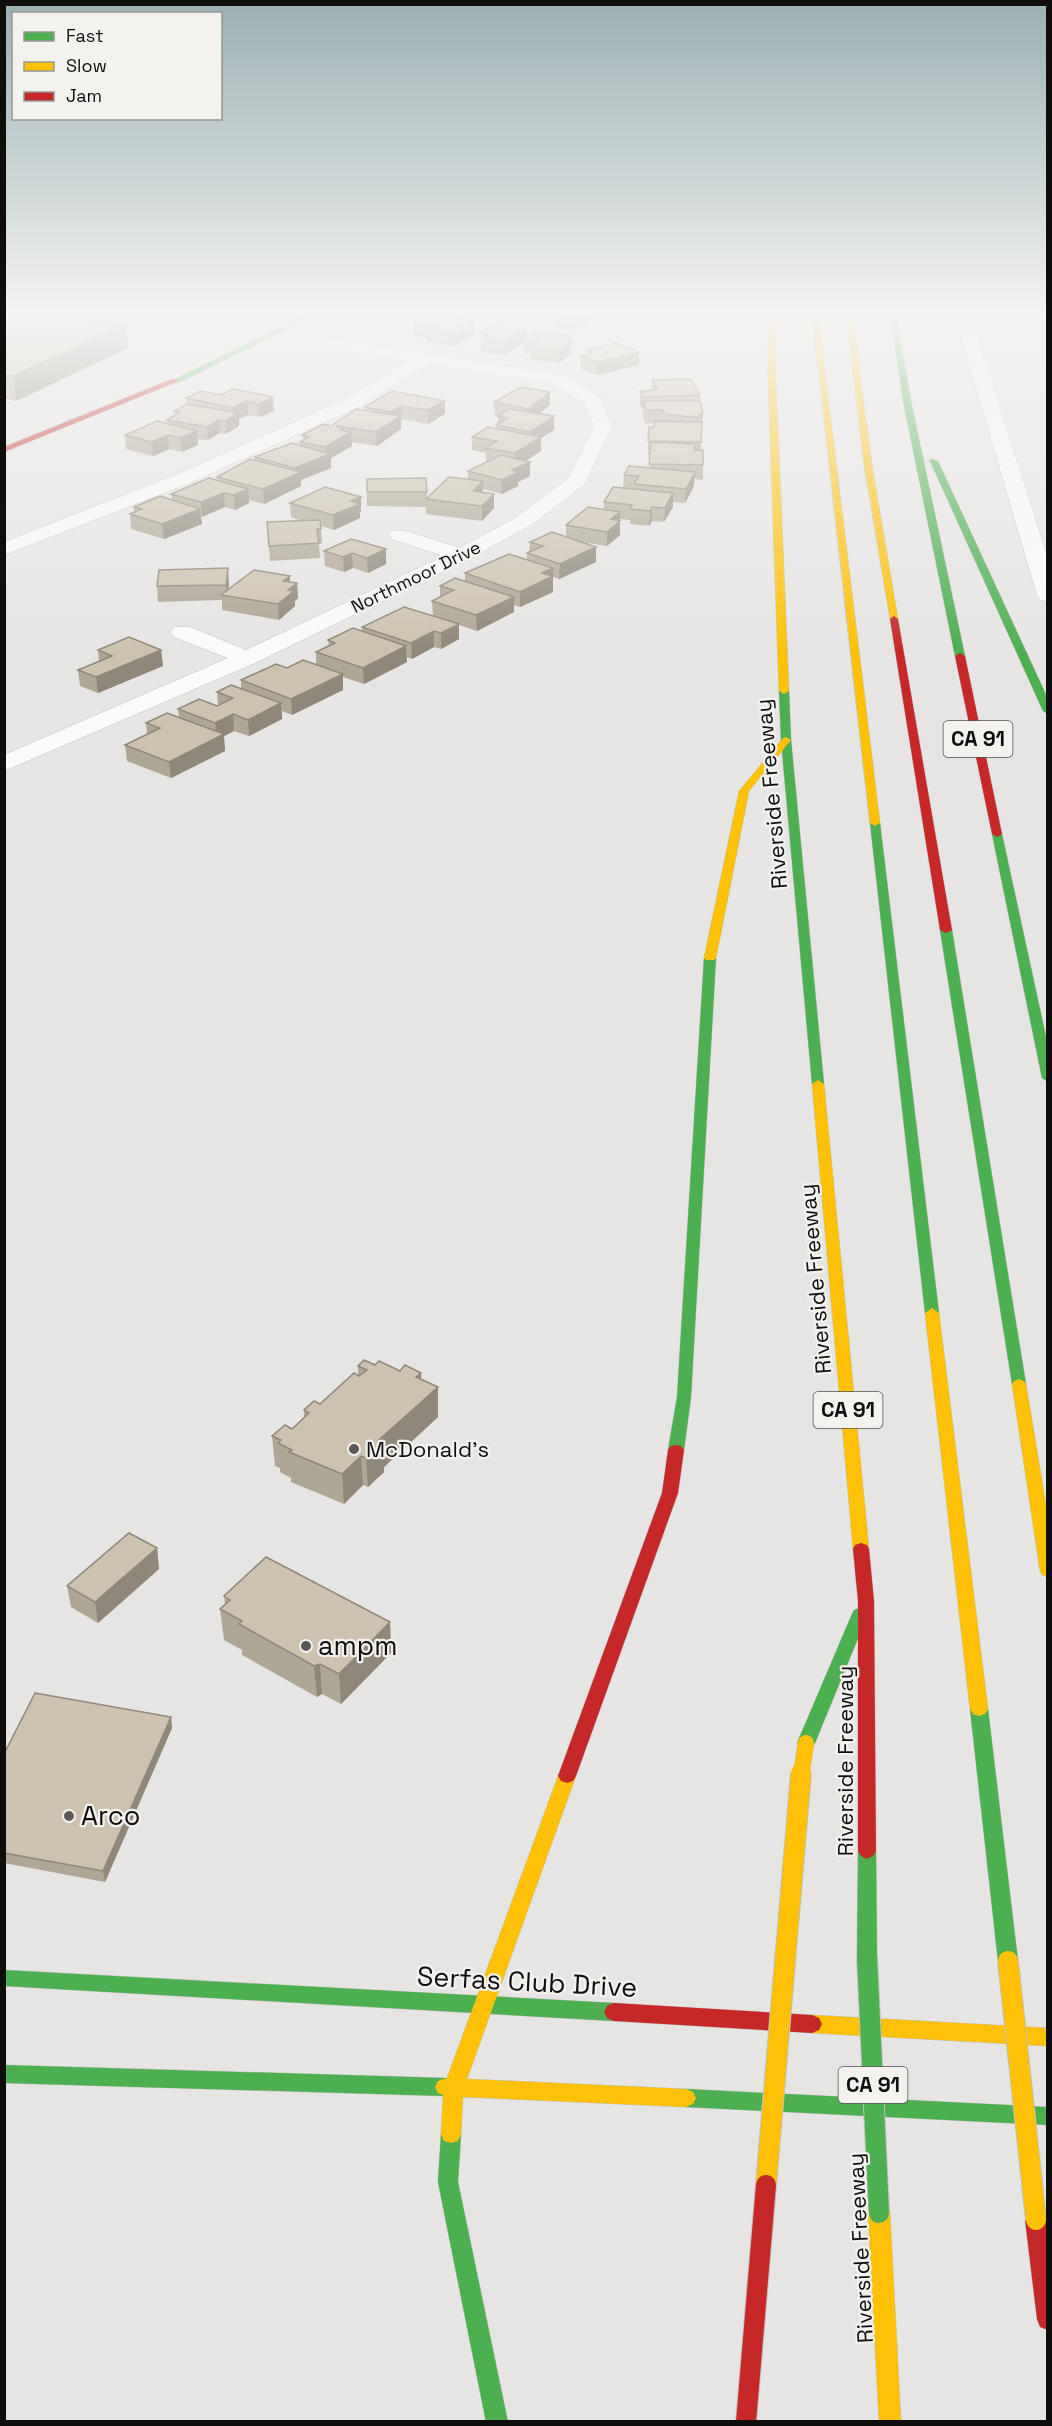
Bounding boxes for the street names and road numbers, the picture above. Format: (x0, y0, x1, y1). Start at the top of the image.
street label: Northmoor Drive (347, 535, 484, 618)
street label: Riverside Freeway (749, 698, 793, 890)
road number: CA 91 (944, 721, 1012, 757)
street label: Riverside Freeway (793, 1183, 837, 1375)
road number: CA 91 (814, 1392, 882, 1428)
street label: Riverside Freeway (831, 1666, 859, 1856)
street label: Serfas Club Drive (416, 1958, 638, 2005)
road number: CA 91 (838, 2067, 908, 2103)
street label: Riverside Freeway (841, 2152, 879, 2344)

